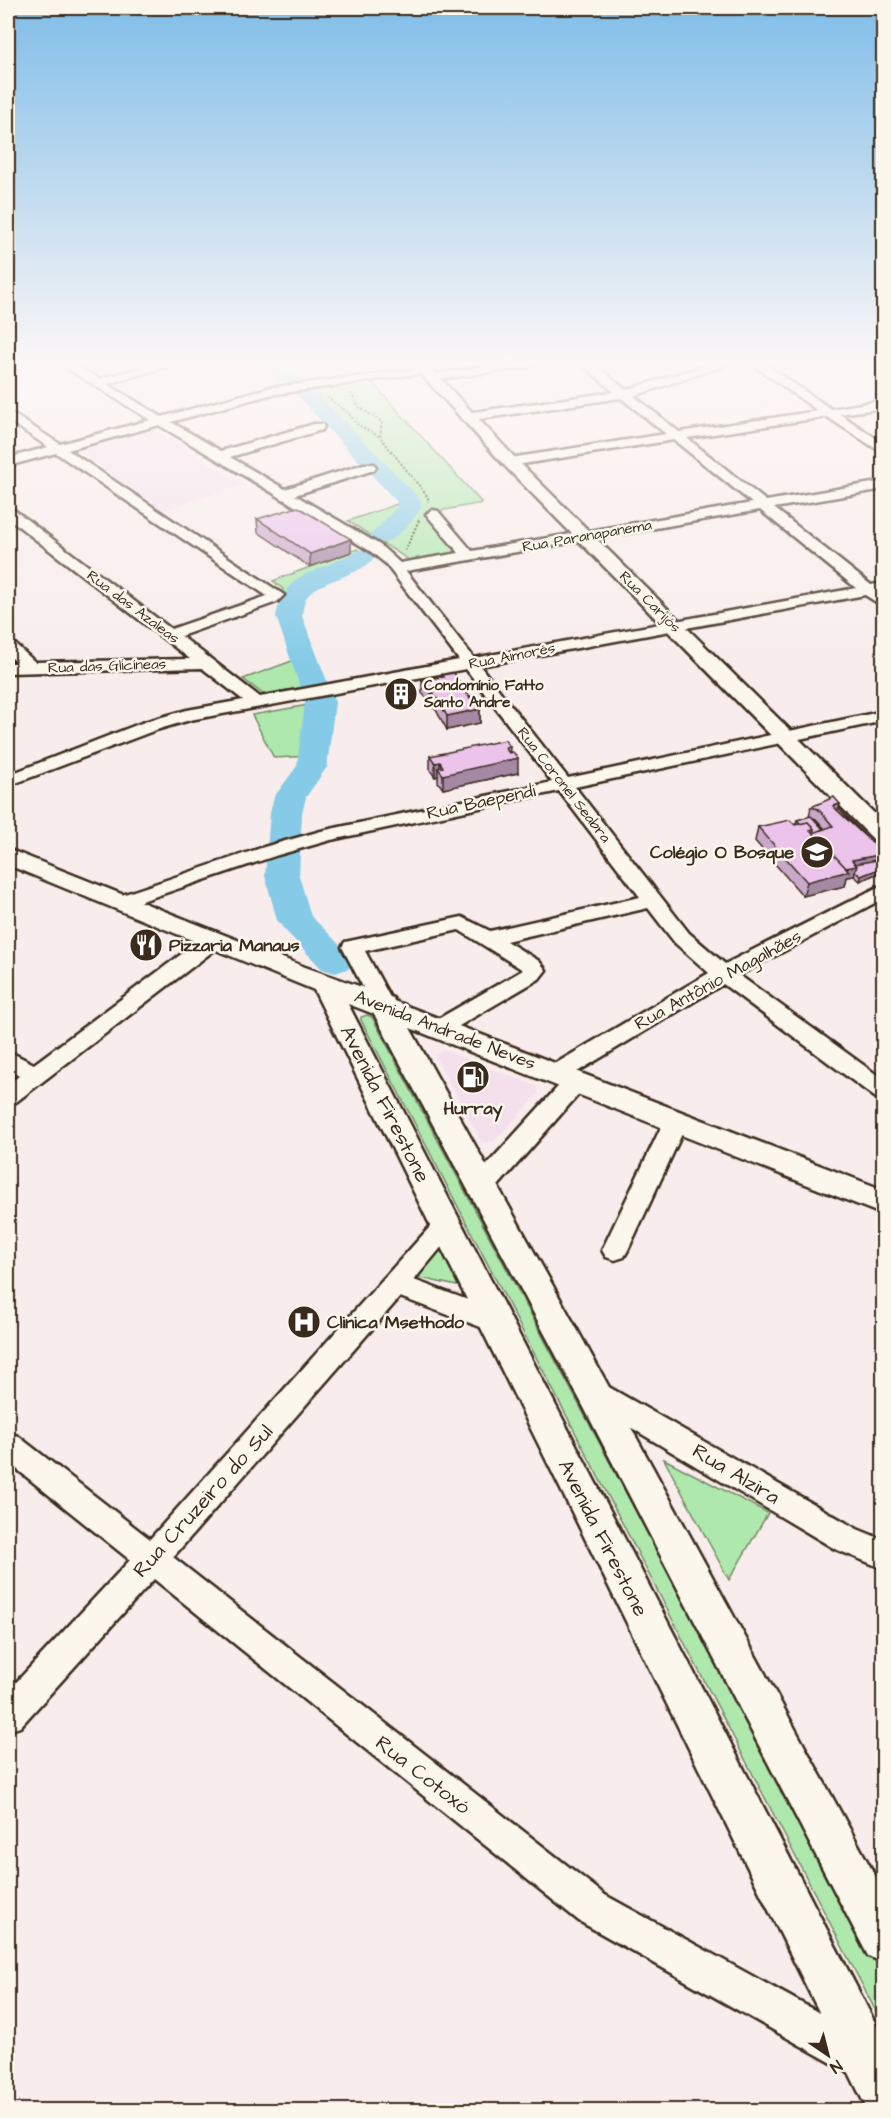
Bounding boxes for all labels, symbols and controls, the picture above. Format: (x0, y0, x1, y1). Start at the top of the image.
street label: Rua Paranapanema (521, 514, 654, 558)
street label: Rua das Azaleas (82, 565, 184, 649)
street label: Rua Carijós (615, 567, 686, 638)
street label: Rua Aimorés (467, 637, 558, 675)
street label: Rua das Glicíneas (47, 653, 167, 679)
place label: Condomínio Fatto Santo Andre (423, 675, 544, 713)
building icon: Condomínio Fatto Santo Andre (383, 676, 419, 712)
street label: Rua Coronel Seabra (512, 723, 616, 847)
street label: Rua Baependi (424, 778, 538, 826)
school or university icon: Colégio O Bosque (799, 834, 835, 870)
place label: Colégio O Bosque (650, 840, 794, 866)
street label: Rua Antônio Magalhães (630, 924, 807, 1037)
restaurant icon: Pizzaria Manaus (128, 927, 164, 963)
place label: Pizzaria Manaus (169, 933, 300, 958)
street label: Avenida Andrade Neves (351, 984, 539, 1076)
street label: Avenida Firestone (333, 1021, 437, 1187)
fuel station icon: Hurray (455, 1059, 491, 1095)
place label: Hurray (444, 1096, 503, 1122)
hospital icon: Clinica Msethodo (286, 1304, 322, 1340)
place label: Clinica Msethodo (327, 1310, 465, 1335)
street label: Rua Cruzeiro do Sul (126, 1418, 280, 1584)
street label: Rua Alzira (687, 1437, 785, 1512)
street label: Avenida Firestone (551, 1455, 655, 1621)
street label: Rua Cotoxó (369, 1729, 477, 1821)
north arrow (798, 2025, 858, 2085)
text: N (826, 2055, 846, 2078)

